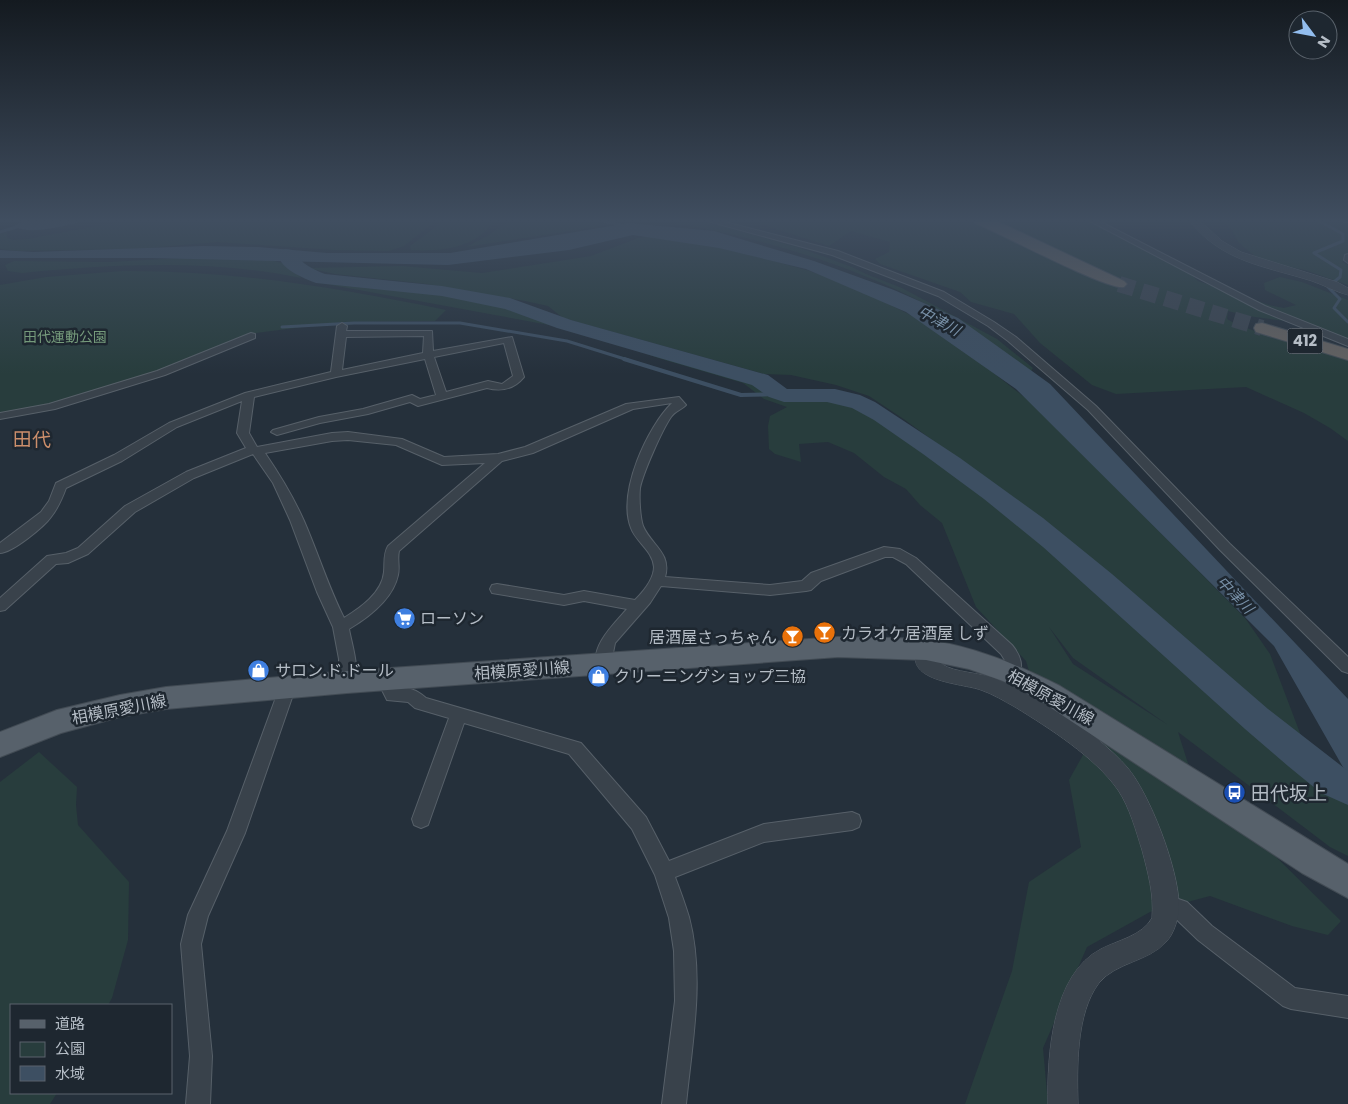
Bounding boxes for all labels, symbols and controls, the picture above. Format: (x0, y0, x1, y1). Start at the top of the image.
north arrow (1288, 10, 1338, 60)
text: N (1313, 32, 1335, 52)
water label: 中津川 (914, 300, 966, 342)
park label: 田代運動公園 (23, 327, 107, 347)
road number: 412 (1288, 328, 1322, 354)
district label: 田代 (13, 426, 51, 453)
water label: 中津川 (1212, 571, 1260, 620)
supermarket icon: ローソン (392, 606, 416, 630)
place label: ローソン (420, 607, 484, 630)
bar icon: カラオケ居酒屋 しず (813, 621, 837, 645)
place label: カラオケ居酒屋 しず (841, 622, 989, 645)
bar icon: 居酒屋さっちゃん (781, 625, 805, 649)
place label: 居酒屋さっちゃん (649, 626, 777, 649)
street label: 相模原愛川線 (473, 656, 571, 685)
shop icon: サロン.ド.ドール (247, 658, 271, 682)
place label: サロン.ド.ドール (275, 659, 394, 682)
shop icon: クリーニングショップ三協 (586, 664, 610, 688)
street label: 相模原愛川線 (1003, 664, 1098, 731)
place label: クリーニングショップ三協 (614, 665, 806, 688)
street label: 相模原愛川線 (70, 689, 168, 730)
place label: 田代坂上 (1251, 780, 1327, 807)
bus stop icon: 田代坂上 (1223, 781, 1247, 805)
legend (10, 1004, 172, 1094)
text: 道路 (55, 1013, 85, 1034)
text: 公園 (55, 1038, 85, 1059)
text: 水域 (55, 1063, 85, 1084)

